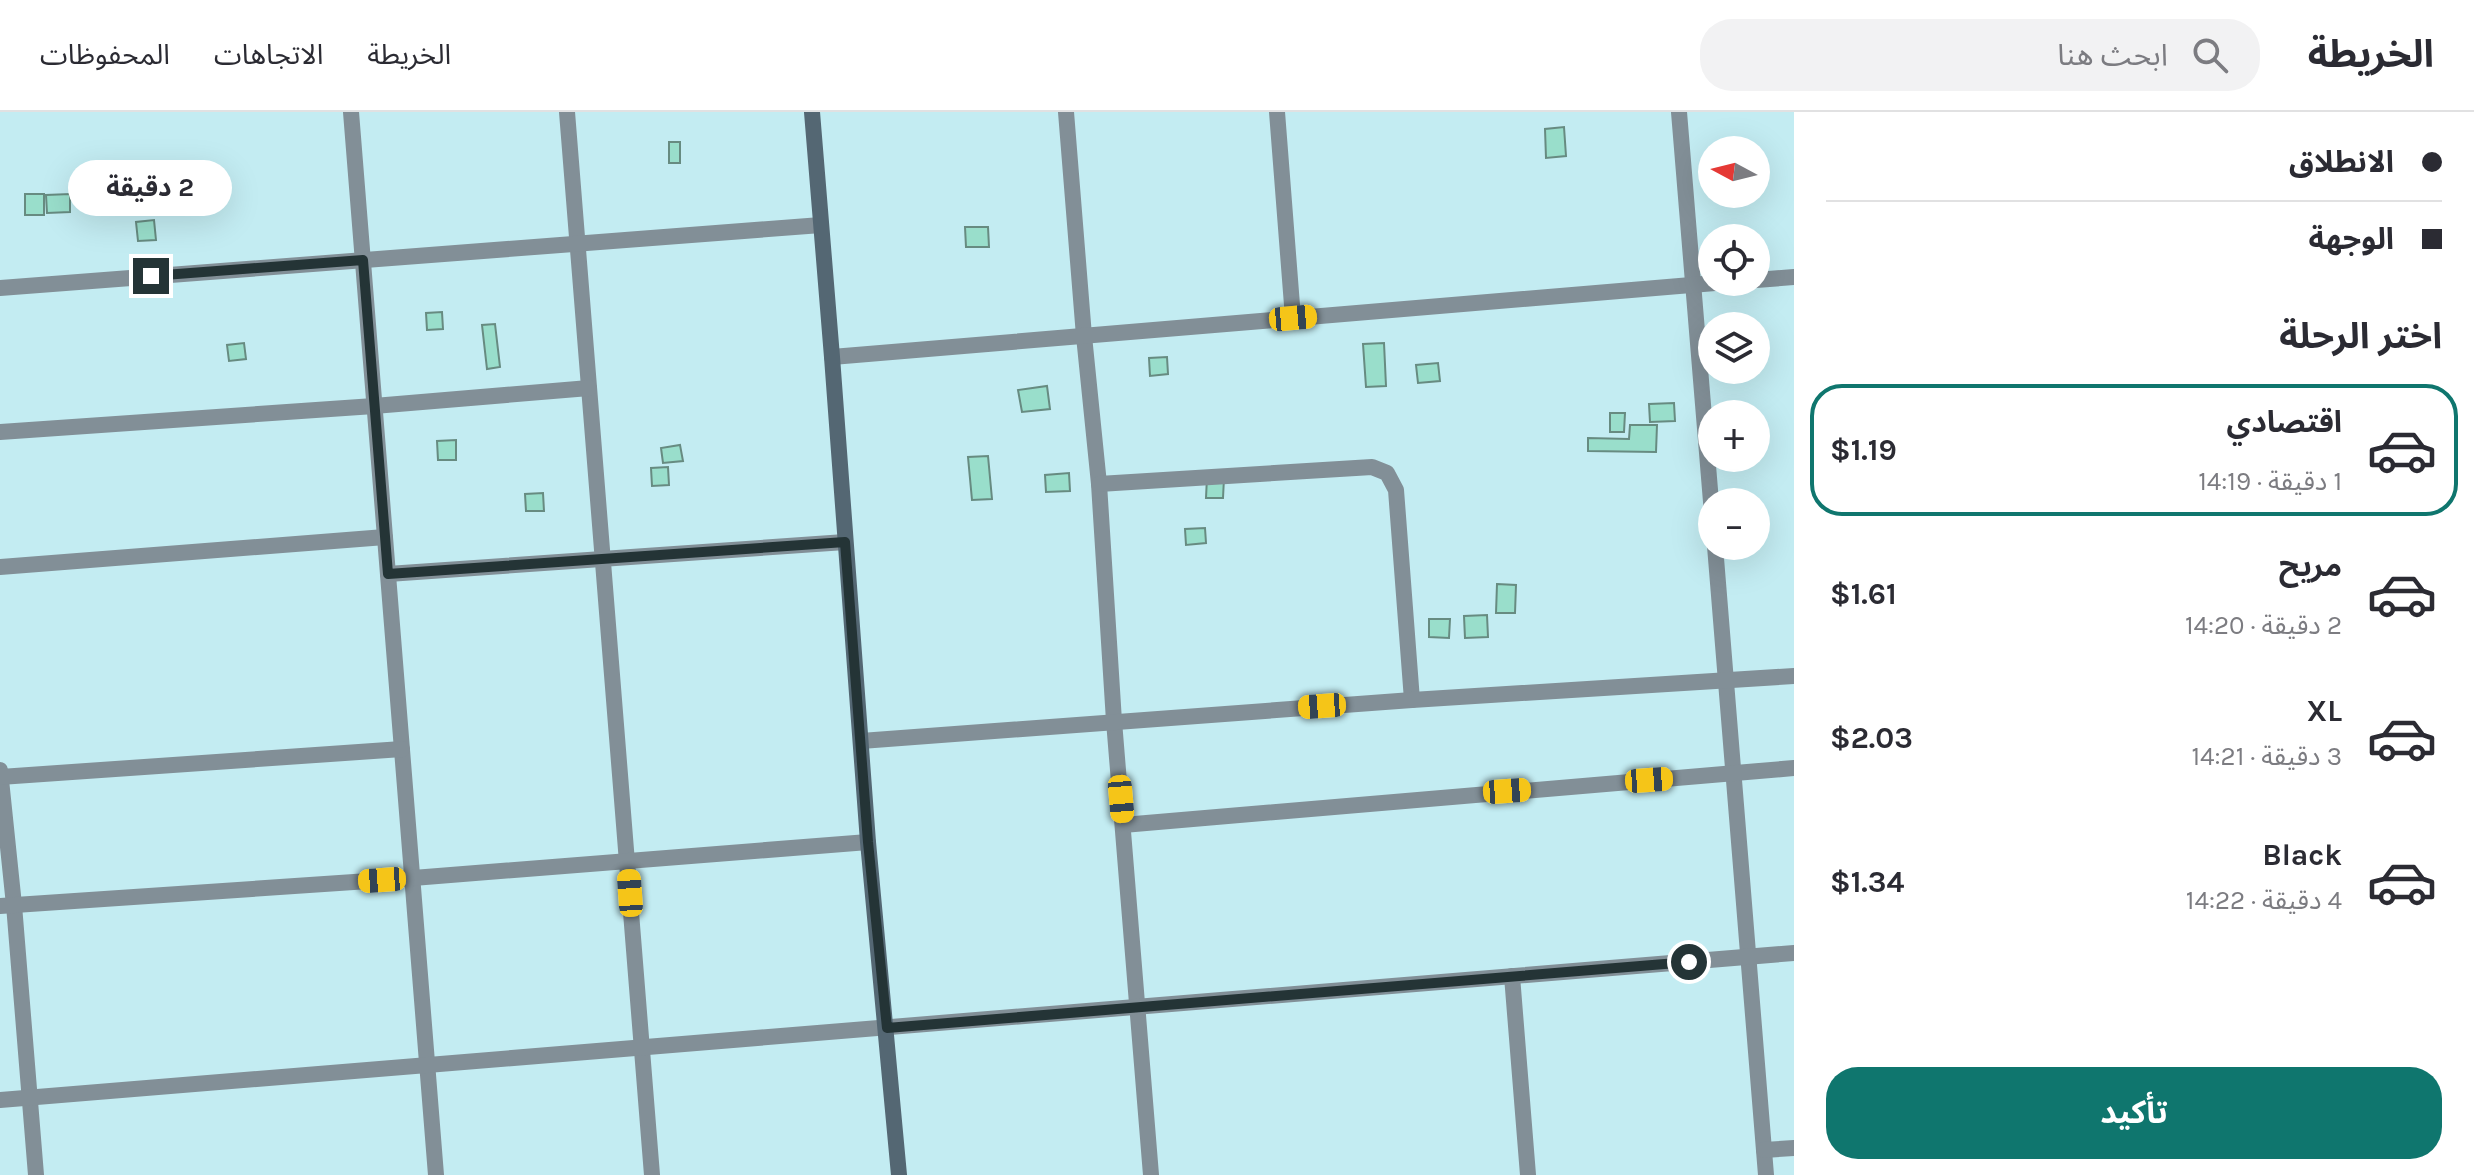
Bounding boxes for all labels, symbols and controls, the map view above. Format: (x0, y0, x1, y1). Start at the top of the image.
search box (1700, 19, 2260, 91)
text: الخريطة (2308, 32, 2434, 77)
icon: search (2188, 33, 2232, 77)
text: ابحث هنا (2057, 37, 2168, 73)
text: المحفوظات (40, 38, 170, 71)
text: الاتجاهات (214, 38, 323, 71)
text: الخريطة (367, 38, 451, 71)
north arrow (1698, 136, 1770, 208)
map controls (1698, 136, 1770, 560)
text: الانطلاق (2289, 144, 2394, 180)
callout: 2 دقيقة (69, 160, 233, 216)
text: 2 دقيقة (106, 172, 194, 203)
text: الوجهة (2309, 221, 2394, 257)
button: locate (1698, 224, 1770, 296)
route end (133, 258, 169, 294)
car (1268, 304, 1318, 332)
button: layers (1698, 312, 1770, 384)
text: اختر الرحلة (2279, 315, 2442, 357)
button: + (1698, 400, 1770, 472)
text: اقتصادي (2227, 404, 2342, 440)
icon: car (2366, 414, 2438, 486)
text: $1.19 (1830, 432, 1897, 468)
text: 1 دقيقة · 14:19 (2198, 466, 2342, 497)
button: − (1698, 488, 1770, 560)
text: مريح (2279, 548, 2342, 584)
icon: car (2366, 558, 2438, 630)
text: $1.61 (1830, 576, 1897, 612)
text: 2 دقيقة · 14:20 (2185, 610, 2342, 641)
car (1297, 692, 1347, 720)
text: XL (2307, 693, 2342, 729)
icon: car (2366, 702, 2438, 774)
text: $2.03 (1830, 720, 1913, 756)
text: 3 دقيقة · 14:21 (2191, 741, 2342, 772)
car (1624, 766, 1674, 794)
car (1107, 774, 1135, 824)
car (1482, 777, 1532, 805)
text: Black (2262, 837, 2342, 873)
icon: car (2366, 846, 2438, 918)
text: $1.34 (1830, 864, 1904, 900)
car (357, 866, 407, 894)
car (616, 868, 644, 918)
text: 4 دقيقة · 14:22 (2186, 885, 2342, 916)
route start (1671, 944, 1707, 980)
button: تأكيد (1826, 1067, 2442, 1159)

